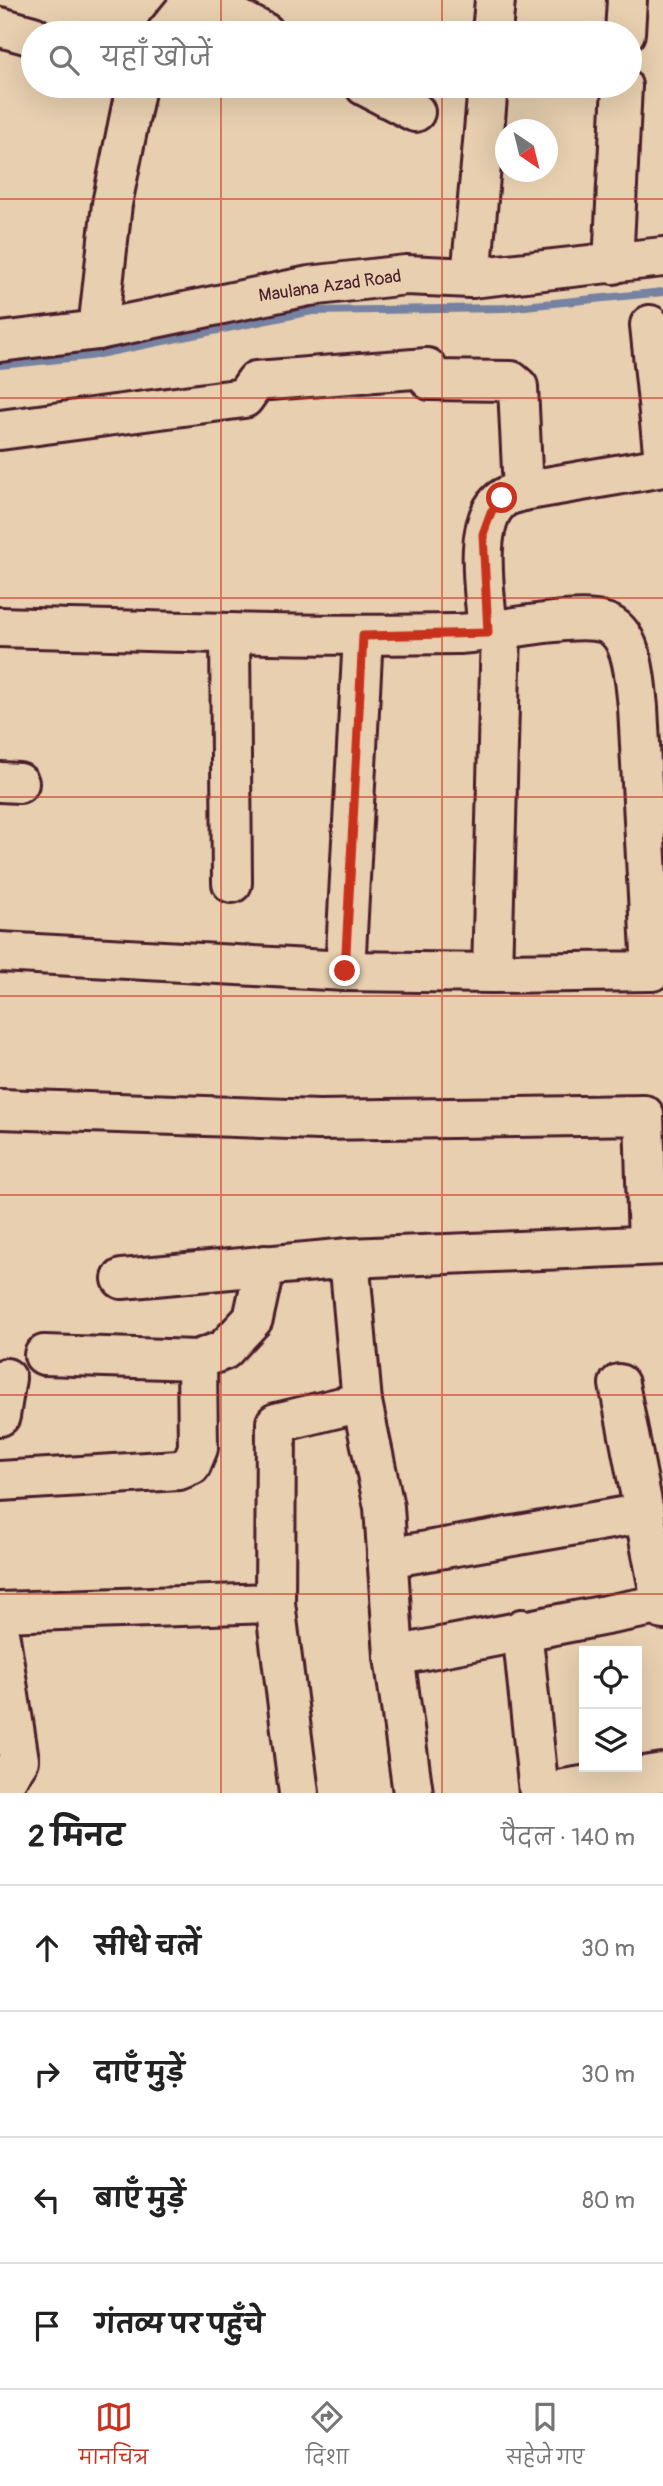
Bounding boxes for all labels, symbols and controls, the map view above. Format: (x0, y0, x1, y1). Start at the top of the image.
search box (21, 21, 642, 98)
icon: search (45, 41, 83, 79)
text: यहाँ खोजें (101, 42, 212, 74)
north arrow (495, 119, 558, 182)
street label: Maulana Azad Road (257, 265, 403, 307)
route start (486, 482, 517, 513)
route end (329, 955, 360, 986)
map controls (579, 1646, 642, 1772)
button: locate (579, 1646, 642, 1709)
button: layers (579, 1709, 642, 1772)
text: 2 मिनट (28, 1818, 124, 1855)
text: पैदल · 140 m (501, 1823, 635, 1852)
icon: ahead (28, 1929, 66, 1967)
text: सीधे चलें (95, 1931, 200, 1963)
text: 30 m (581, 1934, 635, 1963)
icon: right (28, 2055, 66, 2093)
text: दाएँ मुड़ें (95, 2057, 184, 2089)
text: 30 m (581, 2060, 635, 2089)
icon: left (28, 2181, 66, 2219)
text: बाएँ मुड़ें (95, 2183, 185, 2215)
text: 80 m (582, 2186, 635, 2215)
icon: arrive (28, 2307, 66, 2345)
text: गंतव्य पर पहुँचे (95, 2309, 264, 2341)
tab: मानचित्र (79, 2398, 148, 2478)
tab: दिशा (306, 2398, 349, 2478)
tab: सहेजे गए (506, 2398, 584, 2478)

